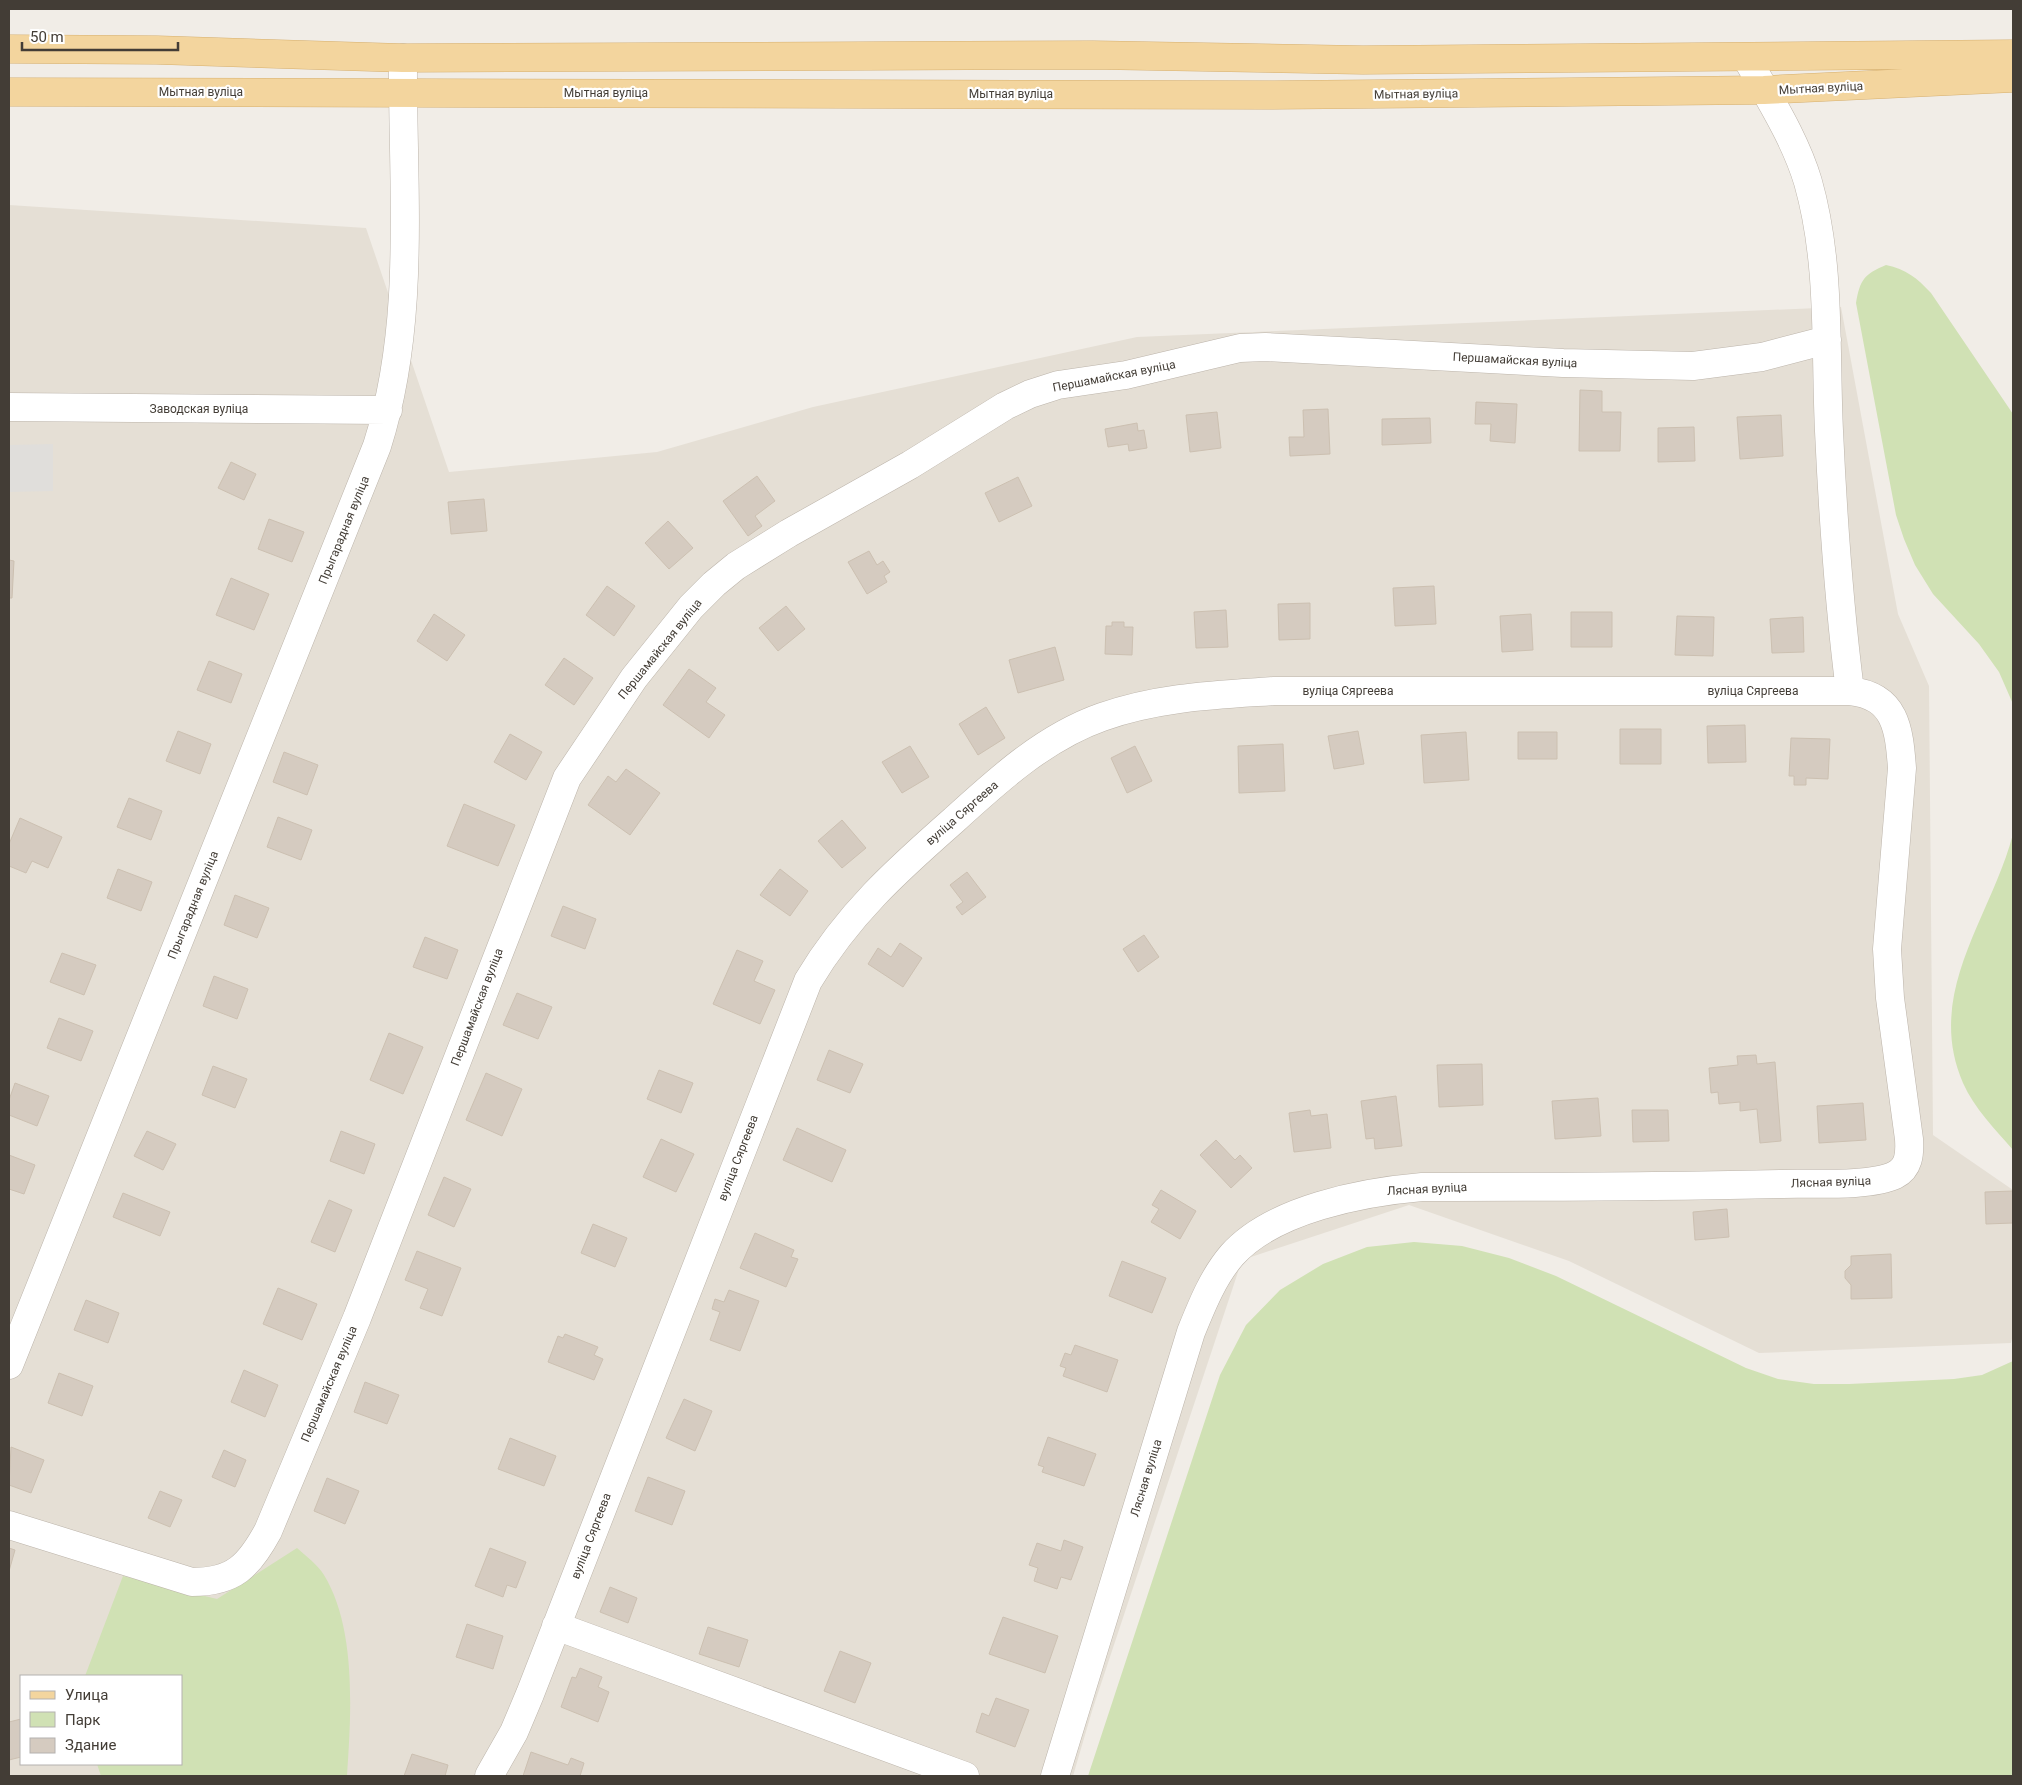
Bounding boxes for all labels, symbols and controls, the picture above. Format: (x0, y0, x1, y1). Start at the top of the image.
scale bar (22, 20, 179, 52)
text: 50 m (30, 28, 64, 46)
street label: Мытная вуліца (1779, 79, 1863, 97)
street label: Мытная вуліца (159, 85, 243, 99)
street label: Мытная вуліца (564, 86, 648, 100)
street label: Мытная вуліца (1374, 86, 1458, 102)
street label: Мытная вуліца (969, 87, 1053, 101)
street label: Першамайская вуліца (1452, 350, 1578, 370)
street label: Першамайская вуліца (1051, 357, 1177, 395)
street label: Заводская вуліца (150, 402, 248, 416)
street label: Прыгарадная вуліца (316, 474, 372, 586)
street label: Першамайская вуліца (615, 596, 705, 702)
street label: вуліца Сяргеева (1303, 684, 1393, 698)
street label: вуліца Сяргеева (1708, 684, 1798, 698)
street label: вуліца Сяргеева (923, 778, 1001, 848)
street label: Прыгарадная вуліца (165, 849, 221, 961)
street label: Першамайская вуліца (448, 946, 506, 1068)
street label: вуліца Сяргеева (715, 1113, 761, 1203)
street label: Лясная вуліца (1791, 1174, 1871, 1190)
street label: Лясная вуліца (1387, 1180, 1467, 1198)
street label: Першамайская вуліца (298, 1324, 360, 1444)
street label: Лясная вуліца (1128, 1438, 1164, 1518)
street label: вуліца Сяргеева (568, 1491, 614, 1581)
legend (20, 1675, 182, 1765)
text: Улица (65, 1686, 108, 1704)
text: Парк (65, 1711, 100, 1729)
text: Здание (65, 1736, 116, 1754)

